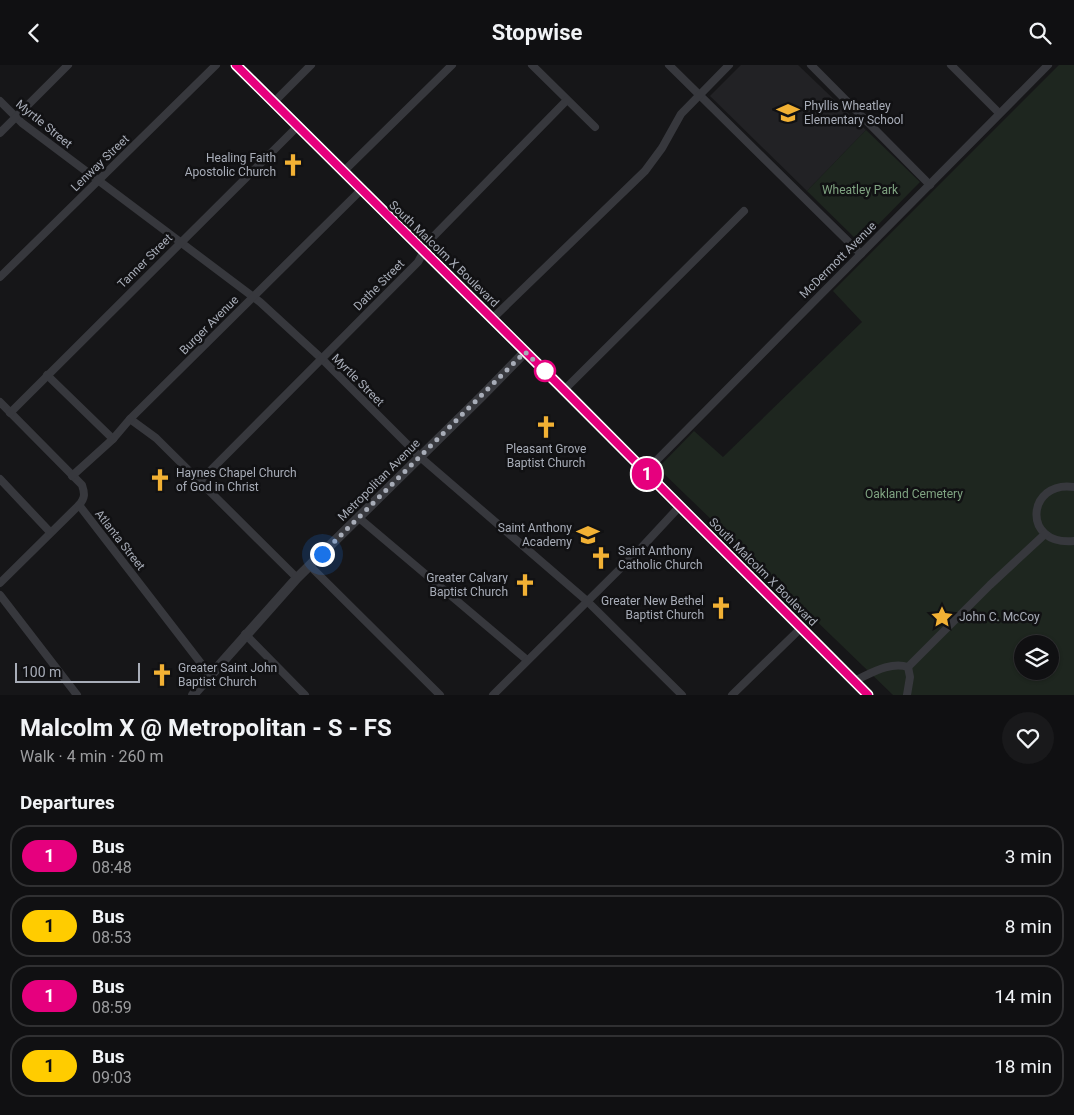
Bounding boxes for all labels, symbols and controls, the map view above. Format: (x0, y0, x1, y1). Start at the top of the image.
icon: back (20, 19, 48, 47)
icon: search (1026, 19, 1054, 47)
text: Stopwise (492, 20, 582, 45)
street label: Myrtle Street (13, 97, 75, 151)
place label: Phyllis Wheatley Elementary School (804, 99, 904, 127)
school or university icon: Phyllis Wheatley Elementary School (775, 100, 801, 126)
street label: Lenway Street (68, 132, 132, 194)
place label: Healing Faith Apostolic Church (185, 151, 276, 179)
church icon: Healing Faith Apostolic Church (280, 152, 306, 178)
park label: Wheatley Park (822, 183, 899, 197)
street label: South Malcolm X Boulevard (386, 198, 502, 310)
street label: McDermott Avenue (797, 219, 879, 301)
street label: Tanner Street (115, 231, 175, 291)
street label: Dathe Street (351, 257, 407, 313)
street label: Burger Avenue (177, 293, 241, 357)
street label: Myrtle Street (329, 351, 387, 409)
unlabelled marker (534, 360, 556, 382)
church icon: Pleasant Grove Baptist Church (533, 414, 559, 440)
street label: Metropolitan Avenue (335, 436, 423, 524)
place label: Pleasant Grove Baptist Church (506, 442, 586, 470)
line badge: 1 (631, 458, 663, 490)
text: 1 (642, 463, 652, 484)
place label: Haynes Chapel Church of God in Christ (176, 466, 297, 494)
church icon: Haynes Chapel Church of God in Christ (147, 467, 173, 493)
park label: Oakland Cemetery (865, 487, 963, 501)
street label: Atlanta Street (92, 507, 148, 573)
street label: South Malcolm X Boulevard (706, 515, 820, 629)
place label: Saint Anthony Academy (498, 521, 572, 549)
school or university icon: Saint Anthony Academy (575, 522, 601, 548)
your location (310, 542, 335, 567)
place label: Saint Anthony Catholic Church (618, 544, 703, 572)
church icon: Saint Anthony Catholic Church (588, 545, 614, 571)
place label: Greater Calvary Baptist Church (426, 571, 508, 599)
church icon: Greater Calvary Baptist Church (512, 572, 538, 598)
place label: Greater New Bethel Baptist Church (601, 594, 704, 622)
church icon: Greater New Bethel Baptist Church (708, 595, 734, 621)
place icon: John C. McCoy (929, 604, 955, 630)
place label: John C. McCoy (959, 610, 1040, 624)
map controls (1014, 635, 1059, 680)
button: layers (1014, 635, 1059, 680)
scale bar (15, 660, 140, 683)
place label: Greater Saint John Baptist Church (178, 661, 277, 689)
church icon: Greater Saint John Baptist Church (149, 662, 175, 688)
text: 100 m (22, 664, 61, 680)
button: heart (1002, 712, 1054, 764)
text: Malcolm X @ Metropolitan - S - FS (20, 714, 392, 742)
text: Walk · 4 min · 260 m (20, 747, 164, 766)
text: Departures (20, 791, 115, 814)
text: Bus (92, 835, 125, 858)
text: 1 (44, 845, 55, 866)
text: 3 min (1005, 845, 1052, 868)
text: 08:48 (92, 858, 132, 877)
text: Bus (92, 905, 125, 928)
text: 1 (44, 915, 55, 936)
text: 8 min (1005, 915, 1052, 938)
text: 08:53 (92, 928, 132, 947)
text: Bus (92, 975, 125, 998)
text: 1 (44, 985, 55, 1006)
text: 14 min (994, 985, 1052, 1008)
text: 08:59 (92, 998, 132, 1017)
text: Bus (92, 1045, 125, 1068)
text: 1 (44, 1055, 55, 1076)
text: 18 min (994, 1055, 1052, 1078)
text: 09:03 (92, 1068, 132, 1087)

